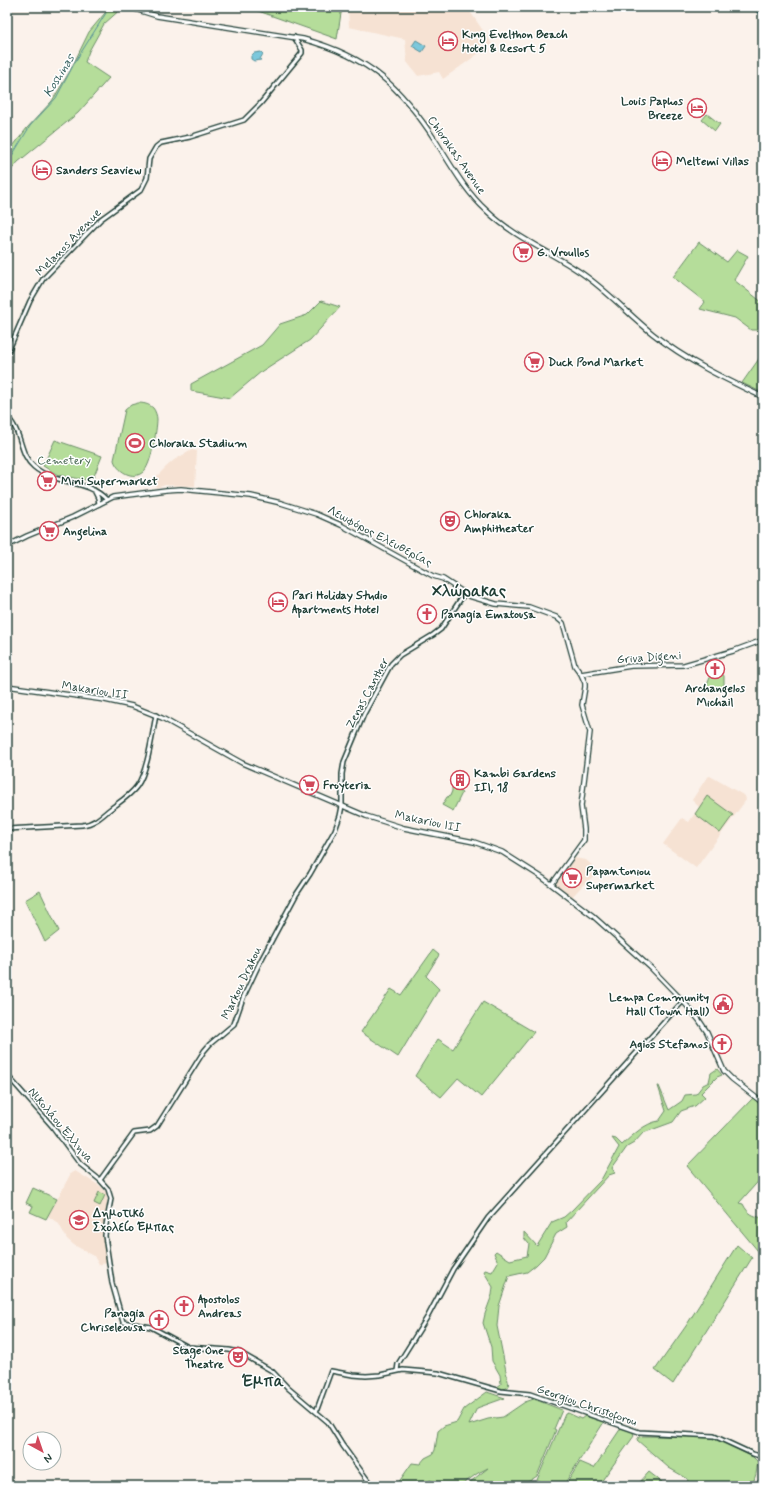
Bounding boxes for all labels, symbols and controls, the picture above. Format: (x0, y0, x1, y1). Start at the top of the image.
place label: King Evelthon Beach Hotel & Resort 5 (462, 27, 568, 57)
hotel icon: King Evelthon Beach Hotel & Resort 5 (437, 30, 459, 52)
water label: Koshinas (40, 50, 80, 100)
place label: Louis Paphos Breeze (621, 94, 684, 124)
hotel icon: Louis Paphos Breeze (686, 97, 708, 119)
street label: Chlorakas Avenue (423, 113, 489, 198)
hotel icon: Meltemi Villas (651, 150, 673, 172)
place label: Meltemi Villas (676, 154, 750, 170)
hotel icon: Sanders Seaview (31, 159, 53, 181)
place label: Sanders Seaview (56, 163, 142, 179)
street label: Melanos Avenue (32, 205, 105, 280)
supermarket icon: G. Vroullos (512, 241, 534, 263)
place label: G. Vroullos (537, 245, 589, 261)
supermarket icon: Duck Pond Market (523, 351, 545, 373)
place label: Duck Pond Market (548, 355, 645, 371)
sports icon: Chloraka Stadium (124, 432, 146, 454)
place label: Chloraka Stadium (149, 436, 247, 452)
park label: Cemetery (37, 453, 91, 469)
supermarket icon: Mini Supermarket (36, 470, 58, 492)
place label: Mini Supermarket (61, 474, 158, 490)
street label: Λεωφόρος Ελευθερίας (324, 502, 435, 571)
place label: Chloraka Amphitheater (464, 507, 535, 537)
theatre icon: Chloraka Amphitheater (439, 510, 461, 532)
supermarket icon: Angelina (38, 520, 60, 542)
place label: Angelina (63, 524, 107, 541)
district label: Χλώρακας (432, 581, 506, 602)
place label: Pari Holiday Studio Apartments Hotel (292, 588, 388, 618)
hotel icon: Pari Holiday Studio Apartments Hotel (267, 591, 289, 613)
church icon: Panagia Ematousa (416, 603, 438, 625)
place label: Panagia Ematousa (441, 607, 536, 624)
street label: Griva Digeni (616, 648, 682, 669)
street label: Zenas Canther (342, 655, 393, 732)
church icon: Archangelos Michail (704, 658, 726, 680)
street label: Makariou III (60, 678, 129, 704)
place label: Archangelos Michail (685, 681, 746, 711)
place label: Kambi Gardens III, 18 (474, 766, 557, 796)
building icon: Kambi Gardens III, 18 (449, 769, 471, 791)
supermarket icon: Froyteria (298, 774, 320, 796)
place label: Froyteria (323, 778, 371, 794)
street label: Makariou III (393, 807, 462, 837)
place label: Papantoniou Supermarket (586, 864, 655, 894)
supermarket icon: Papantoniou Supermarket (561, 867, 583, 889)
street label: Markou Drakou (218, 944, 266, 1022)
place label: Lempa Community Hall (Town Hall) (609, 990, 710, 1020)
public building icon: Lempa Community Hall (Town Hall) (712, 993, 734, 1015)
church icon: Agios Stefanos (711, 1033, 733, 1055)
place label: Agios Stefanos (629, 1037, 709, 1053)
street label: Νικολάου Έλληνα (24, 1085, 97, 1167)
place label: Δημοτικό Σχολείο Έμπας (92, 1206, 175, 1236)
school or university icon: Δημοτικό Σχολείο Έμπας (68, 1209, 90, 1231)
place label: Apostolos Andreas (198, 1292, 242, 1322)
church icon: Apostolos Andreas (173, 1295, 195, 1317)
place label: Panagia Chriseleousa (81, 1306, 146, 1336)
church icon: Panagia Chriseleousa (148, 1309, 170, 1331)
place label: Stage One Theatre (173, 1343, 224, 1373)
theatre icon: Stage One Theatre (227, 1346, 249, 1368)
district label: Έμπα (241, 1371, 285, 1392)
street label: Georgiou Christoforou (534, 1381, 639, 1432)
north arrow (22, 1431, 62, 1471)
text: N (40, 1450, 55, 1466)

